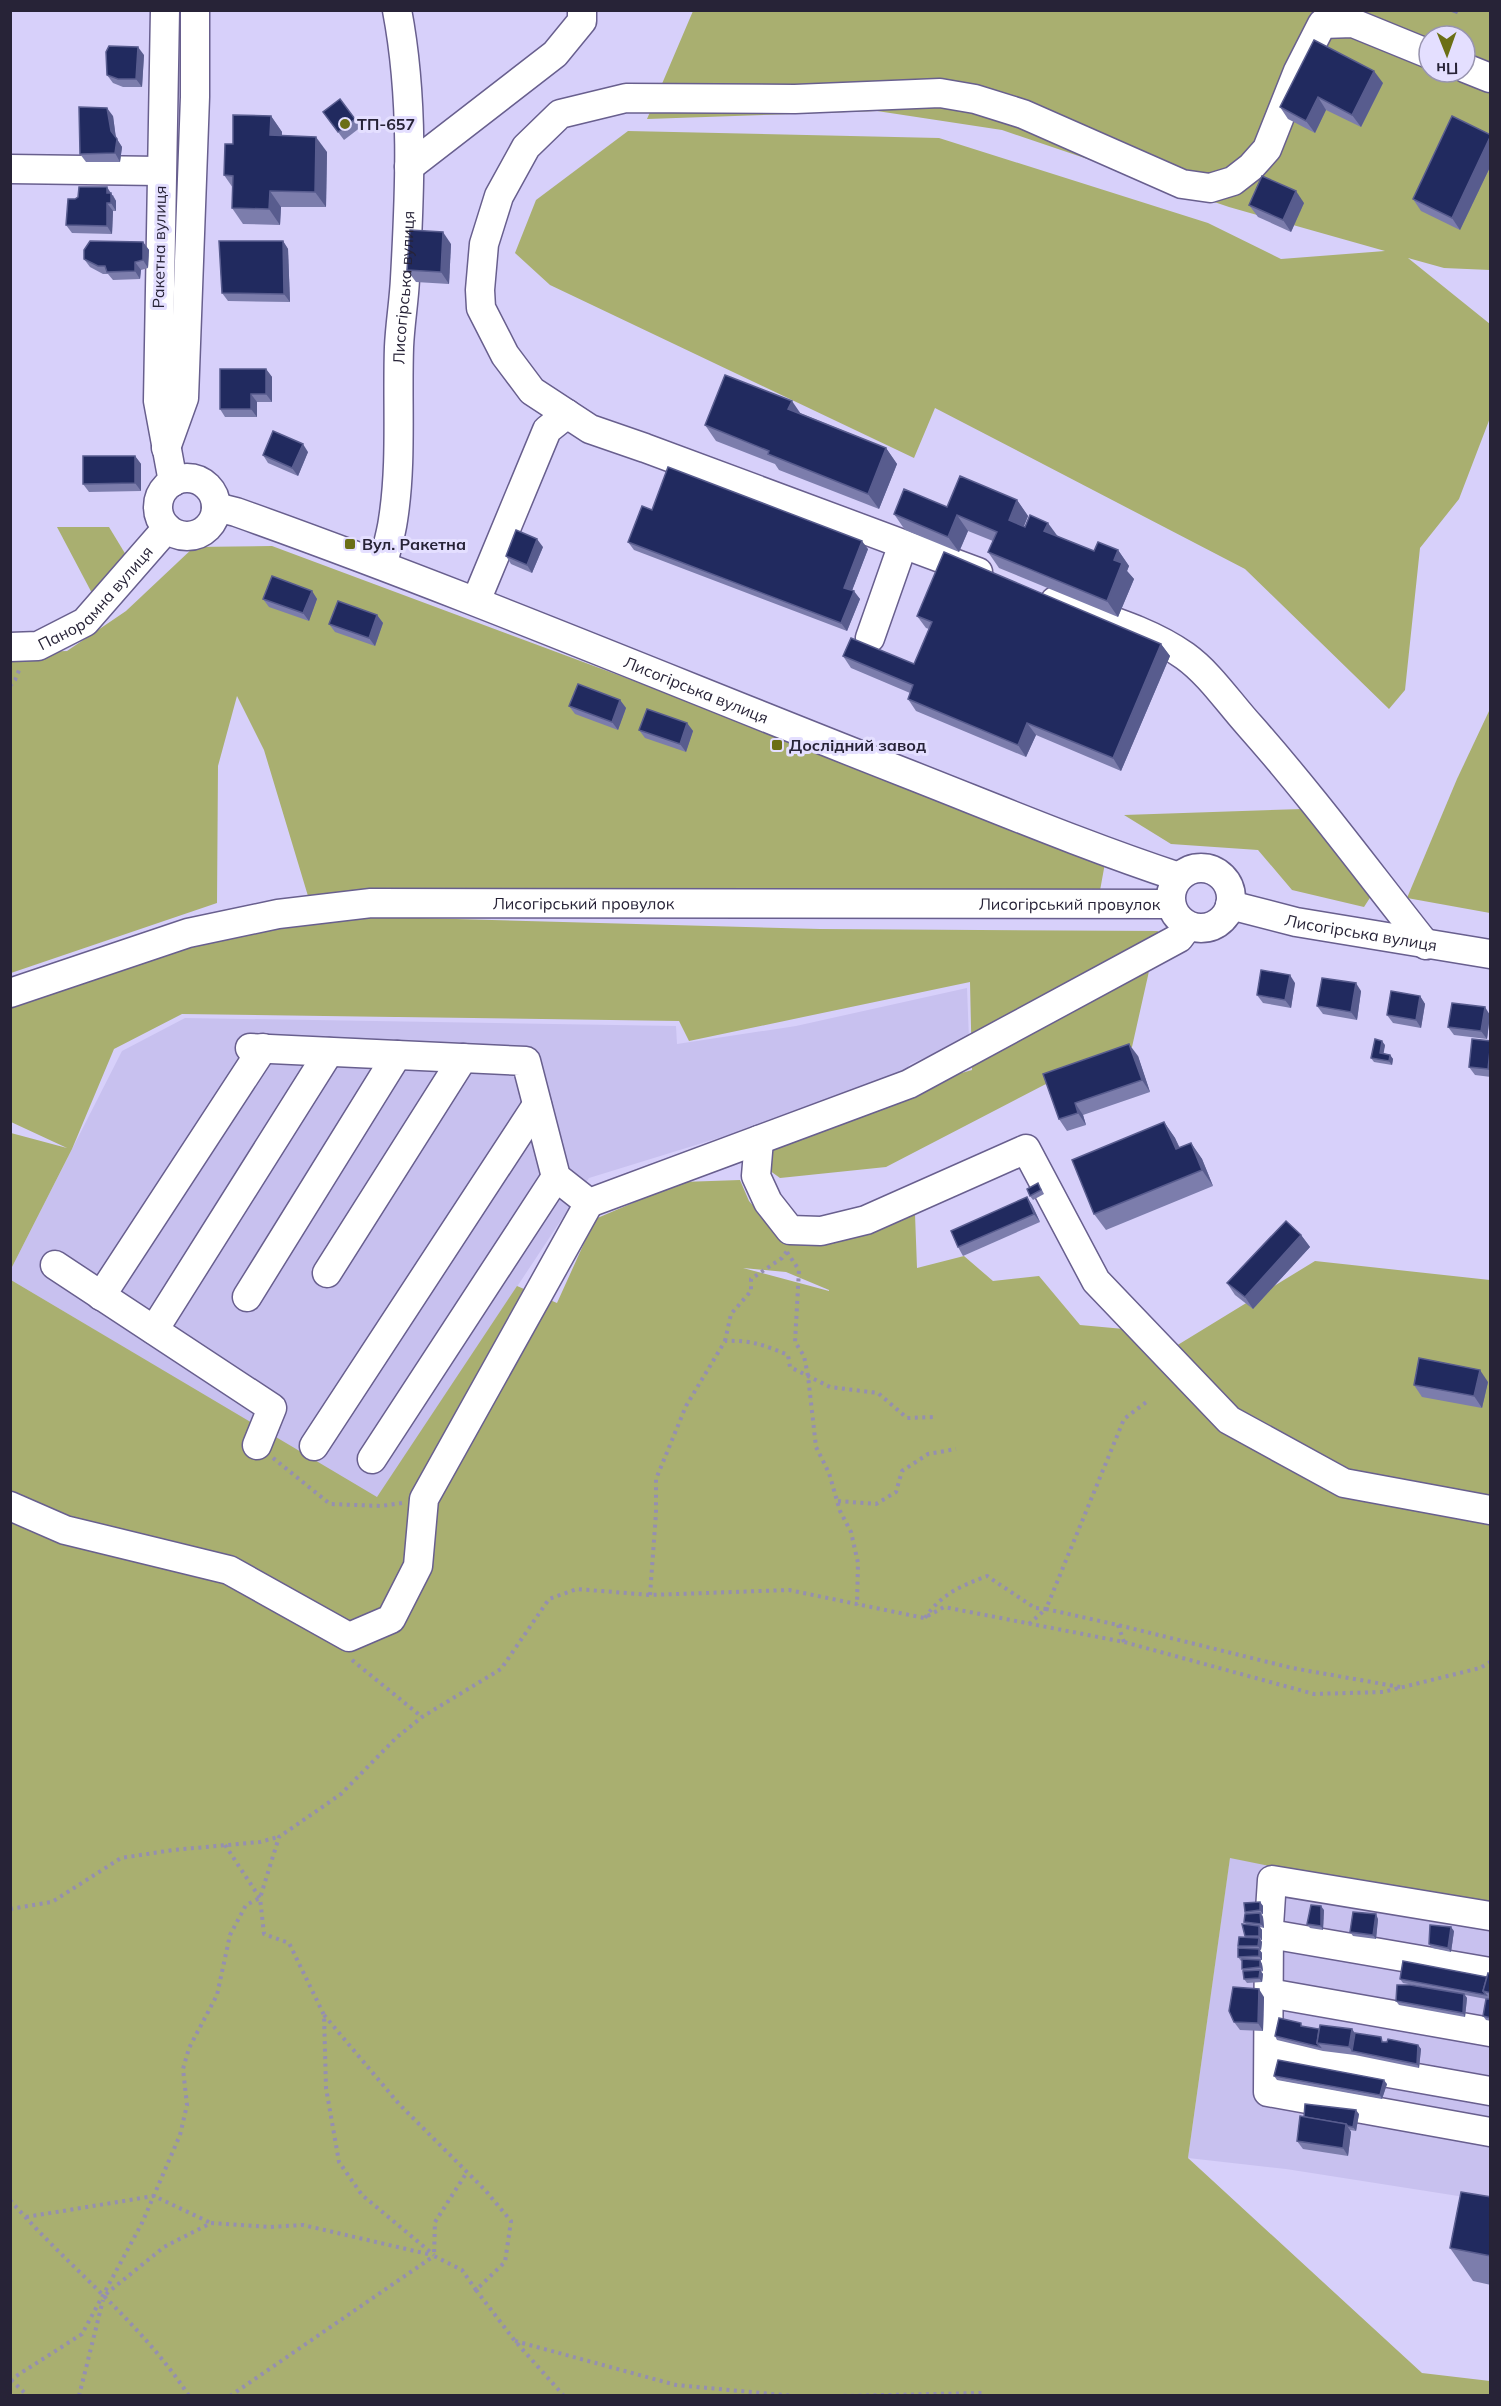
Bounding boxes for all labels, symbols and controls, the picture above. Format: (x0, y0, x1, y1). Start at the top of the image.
north arrow (1417, 24, 1477, 84)
text: Пн (1436, 59, 1459, 79)
place label: ТП-657 (357, 114, 415, 134)
marker: ТП-657 (338, 117, 352, 131)
street label: Ракетна вулиця (148, 185, 170, 309)
street label: Лисогірська вулиця (389, 210, 418, 365)
place label: Вул. Ракетна (362, 534, 466, 554)
marker: Вул. Ракетна (343, 537, 357, 551)
street label: Панорамна вулиця (35, 542, 157, 654)
street label: Лисогірська вулиця (621, 652, 771, 728)
place label: Дослідний завод (789, 735, 926, 755)
marker: Дослідний завод (770, 738, 784, 752)
street label: Лисогірський провулок (493, 893, 675, 913)
street label: Лисогірський провулок (979, 894, 1161, 914)
street label: Лисогірська вулиця (1283, 910, 1439, 955)

